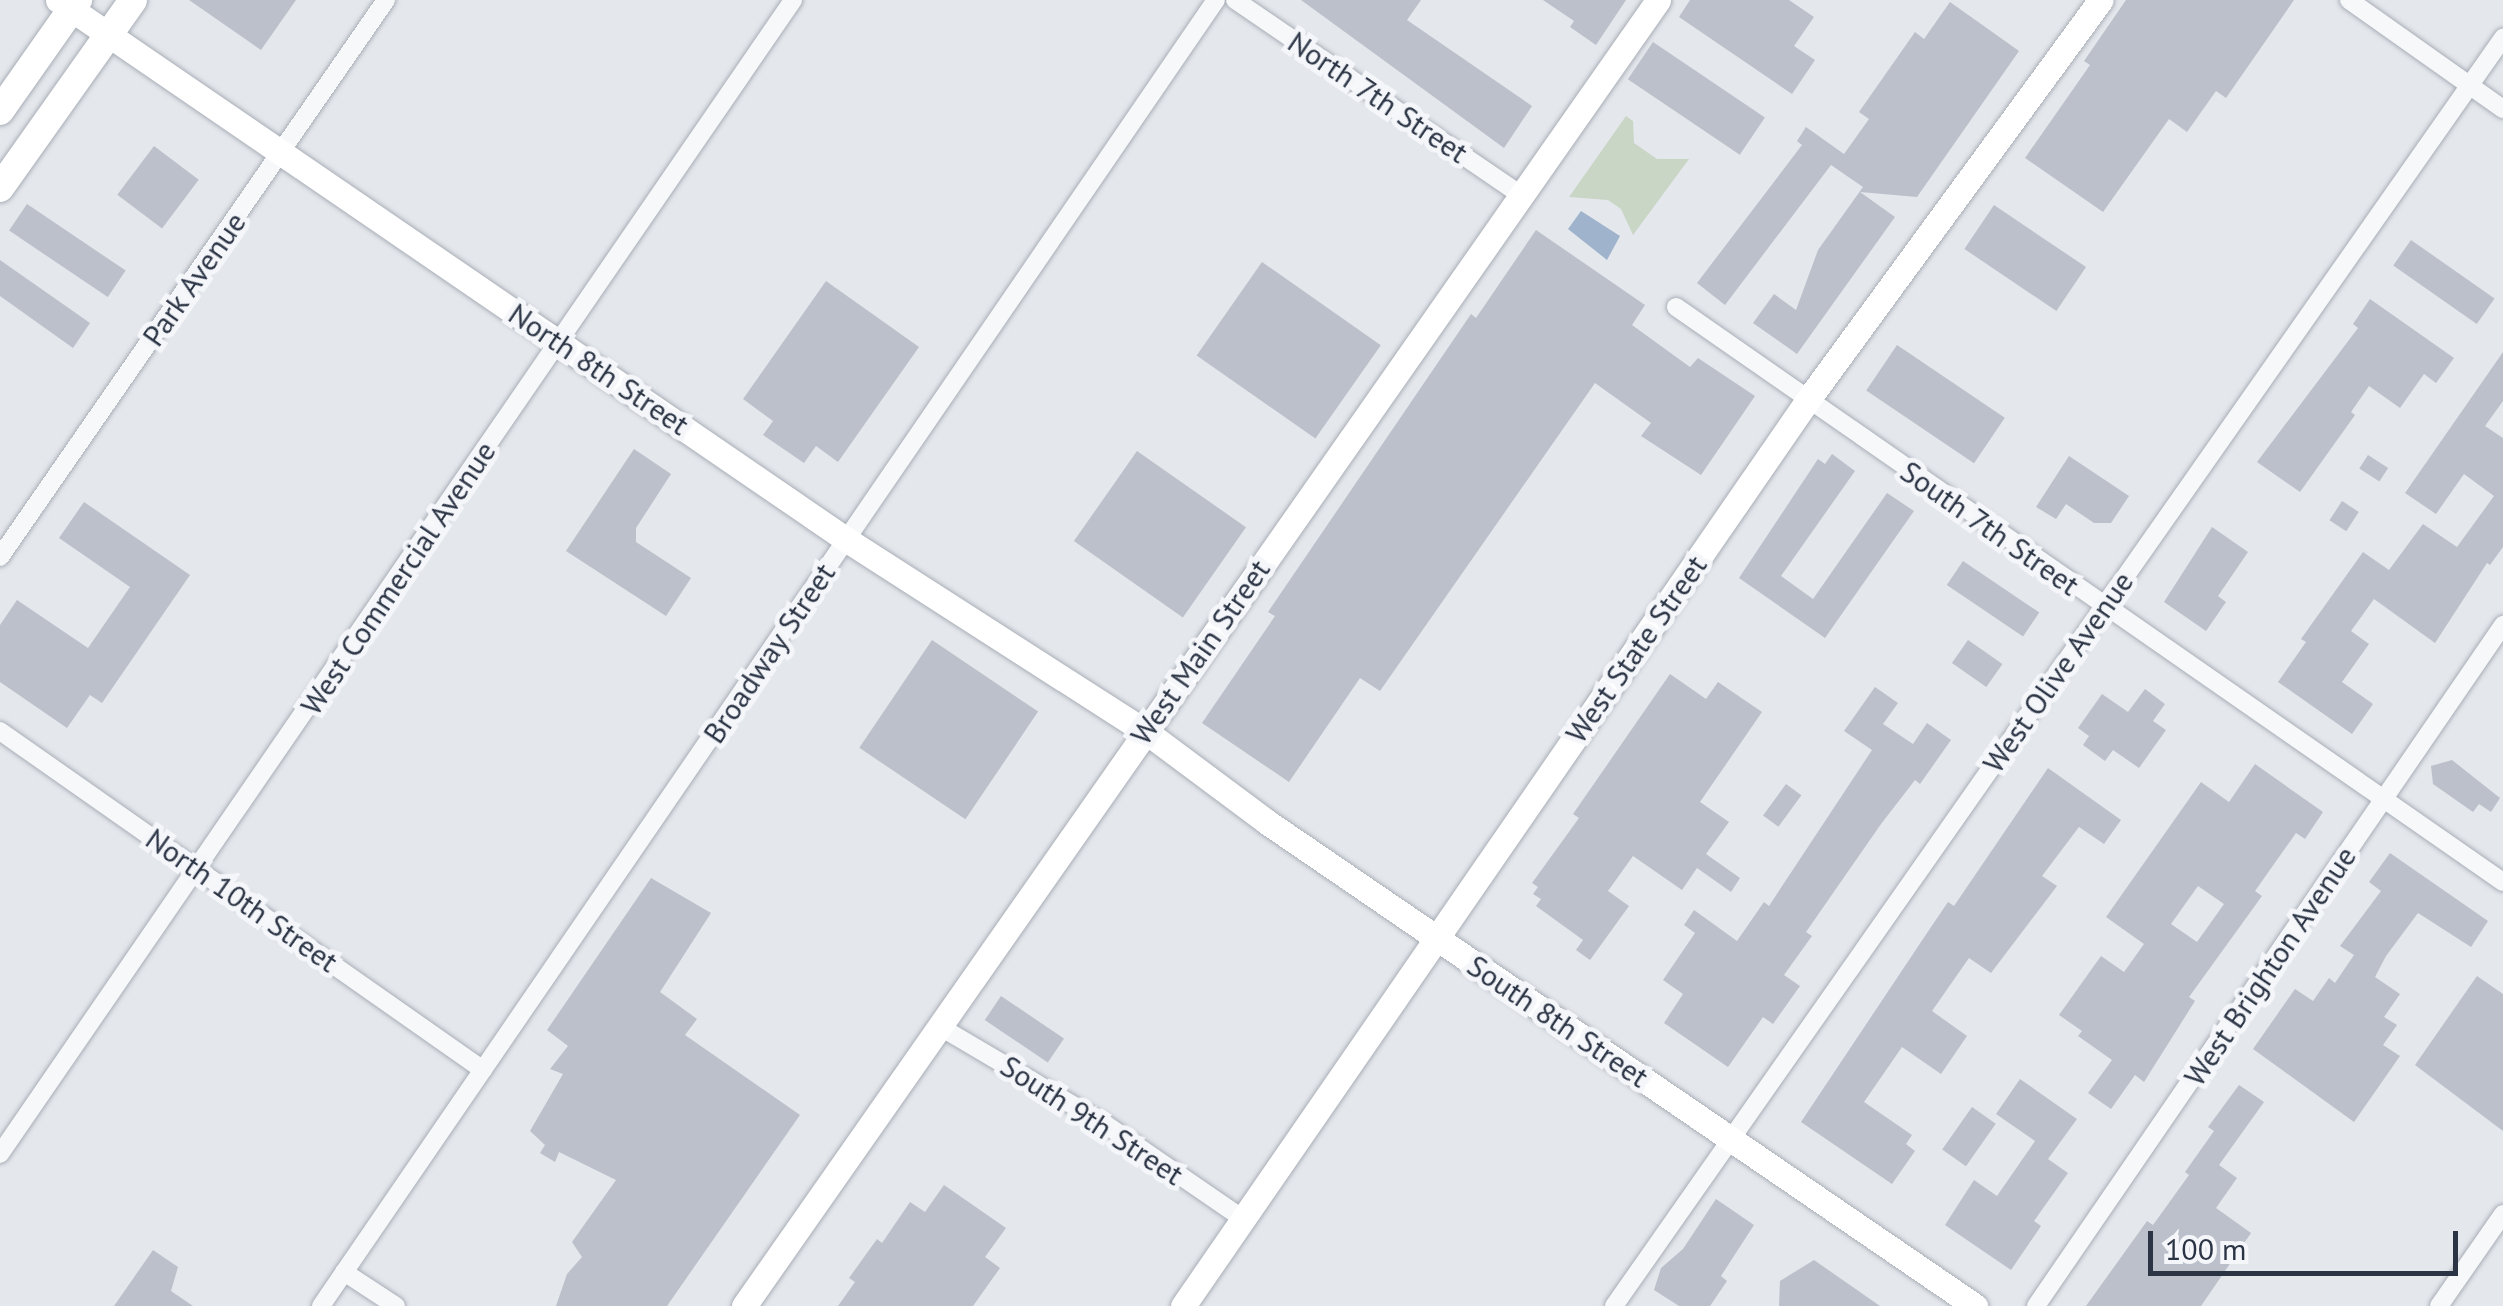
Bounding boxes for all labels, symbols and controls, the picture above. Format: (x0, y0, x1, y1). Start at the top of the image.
street label: North 7th Street (1281, 24, 1475, 170)
street label: Park Avenue (134, 204, 254, 354)
street label: North 8th Street (502, 295, 696, 443)
street label: West Commercial Avenue (293, 434, 503, 722)
street label: South 7th Street (1894, 453, 2086, 603)
street label: West State Street (1558, 548, 1714, 750)
street label: West Main Street (1123, 553, 1277, 751)
street label: Broadway Street (695, 556, 843, 750)
street label: West Olive Avenue (1975, 564, 2141, 780)
street label: North 10th Street (139, 820, 345, 980)
street label: West Brighton Avenue (2176, 839, 2364, 1093)
street label: South 8th Street (1461, 947, 1655, 1095)
street label: South 9th Street (994, 1048, 1190, 1192)
scale bar (2153, 1211, 2463, 1273)
text: 100 m (2165, 1229, 2246, 1268)

